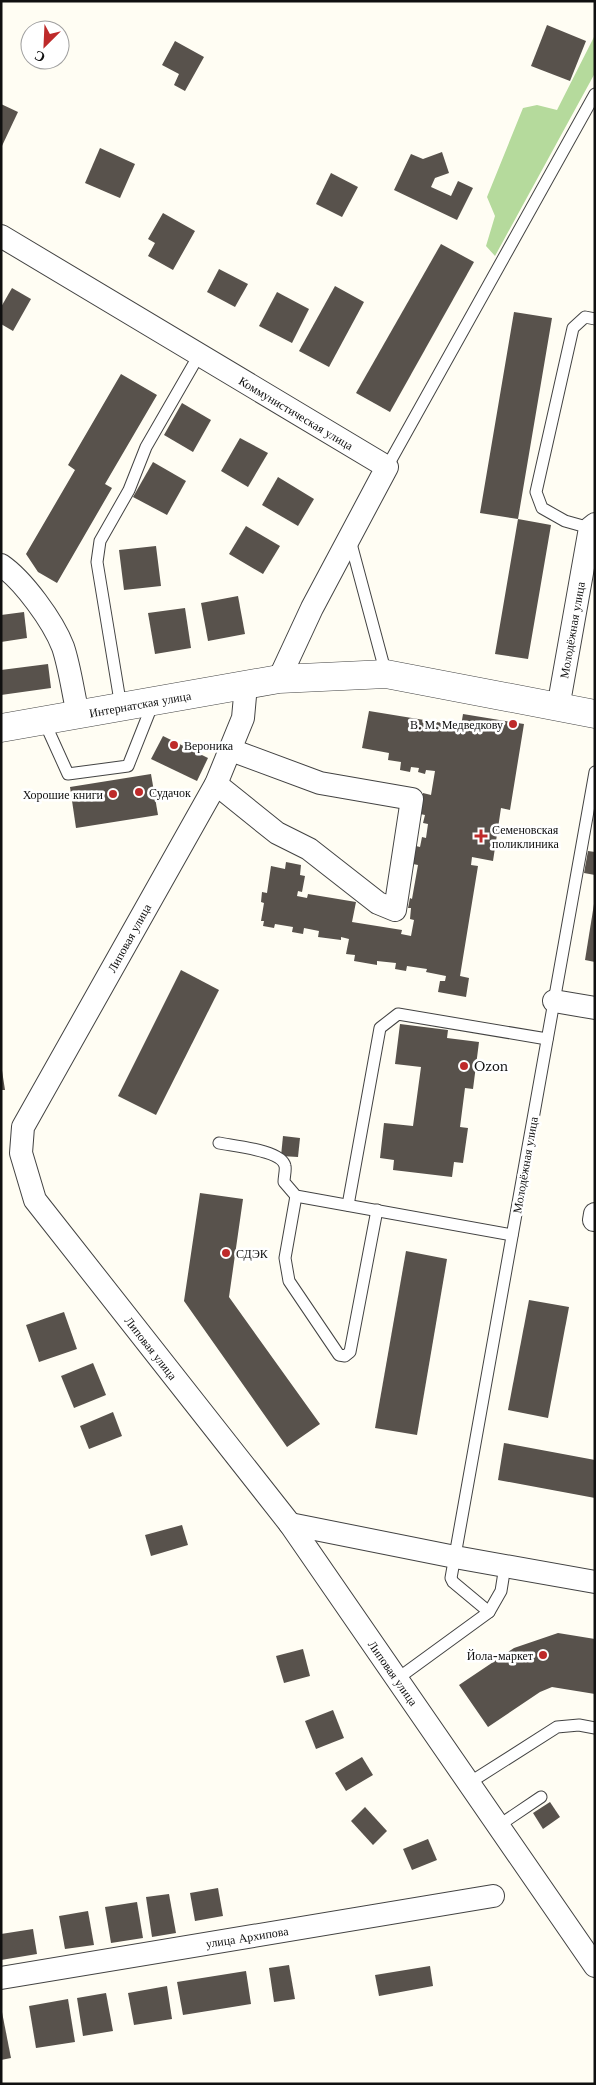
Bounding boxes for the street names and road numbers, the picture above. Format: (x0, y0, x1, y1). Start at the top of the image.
street label: Коммунистическая улица (236, 373, 356, 453)
street label: Молодёжная улица (556, 580, 588, 680)
street label: Интернатская улица (88, 688, 193, 720)
street label: Липовая улица (104, 900, 154, 975)
street label: Молодёжная улица (509, 1115, 541, 1215)
street label: Липовая улица (122, 1313, 181, 1383)
street label: Липовая улица (365, 1637, 421, 1709)
street label: улица Архипова (205, 1923, 290, 1951)

